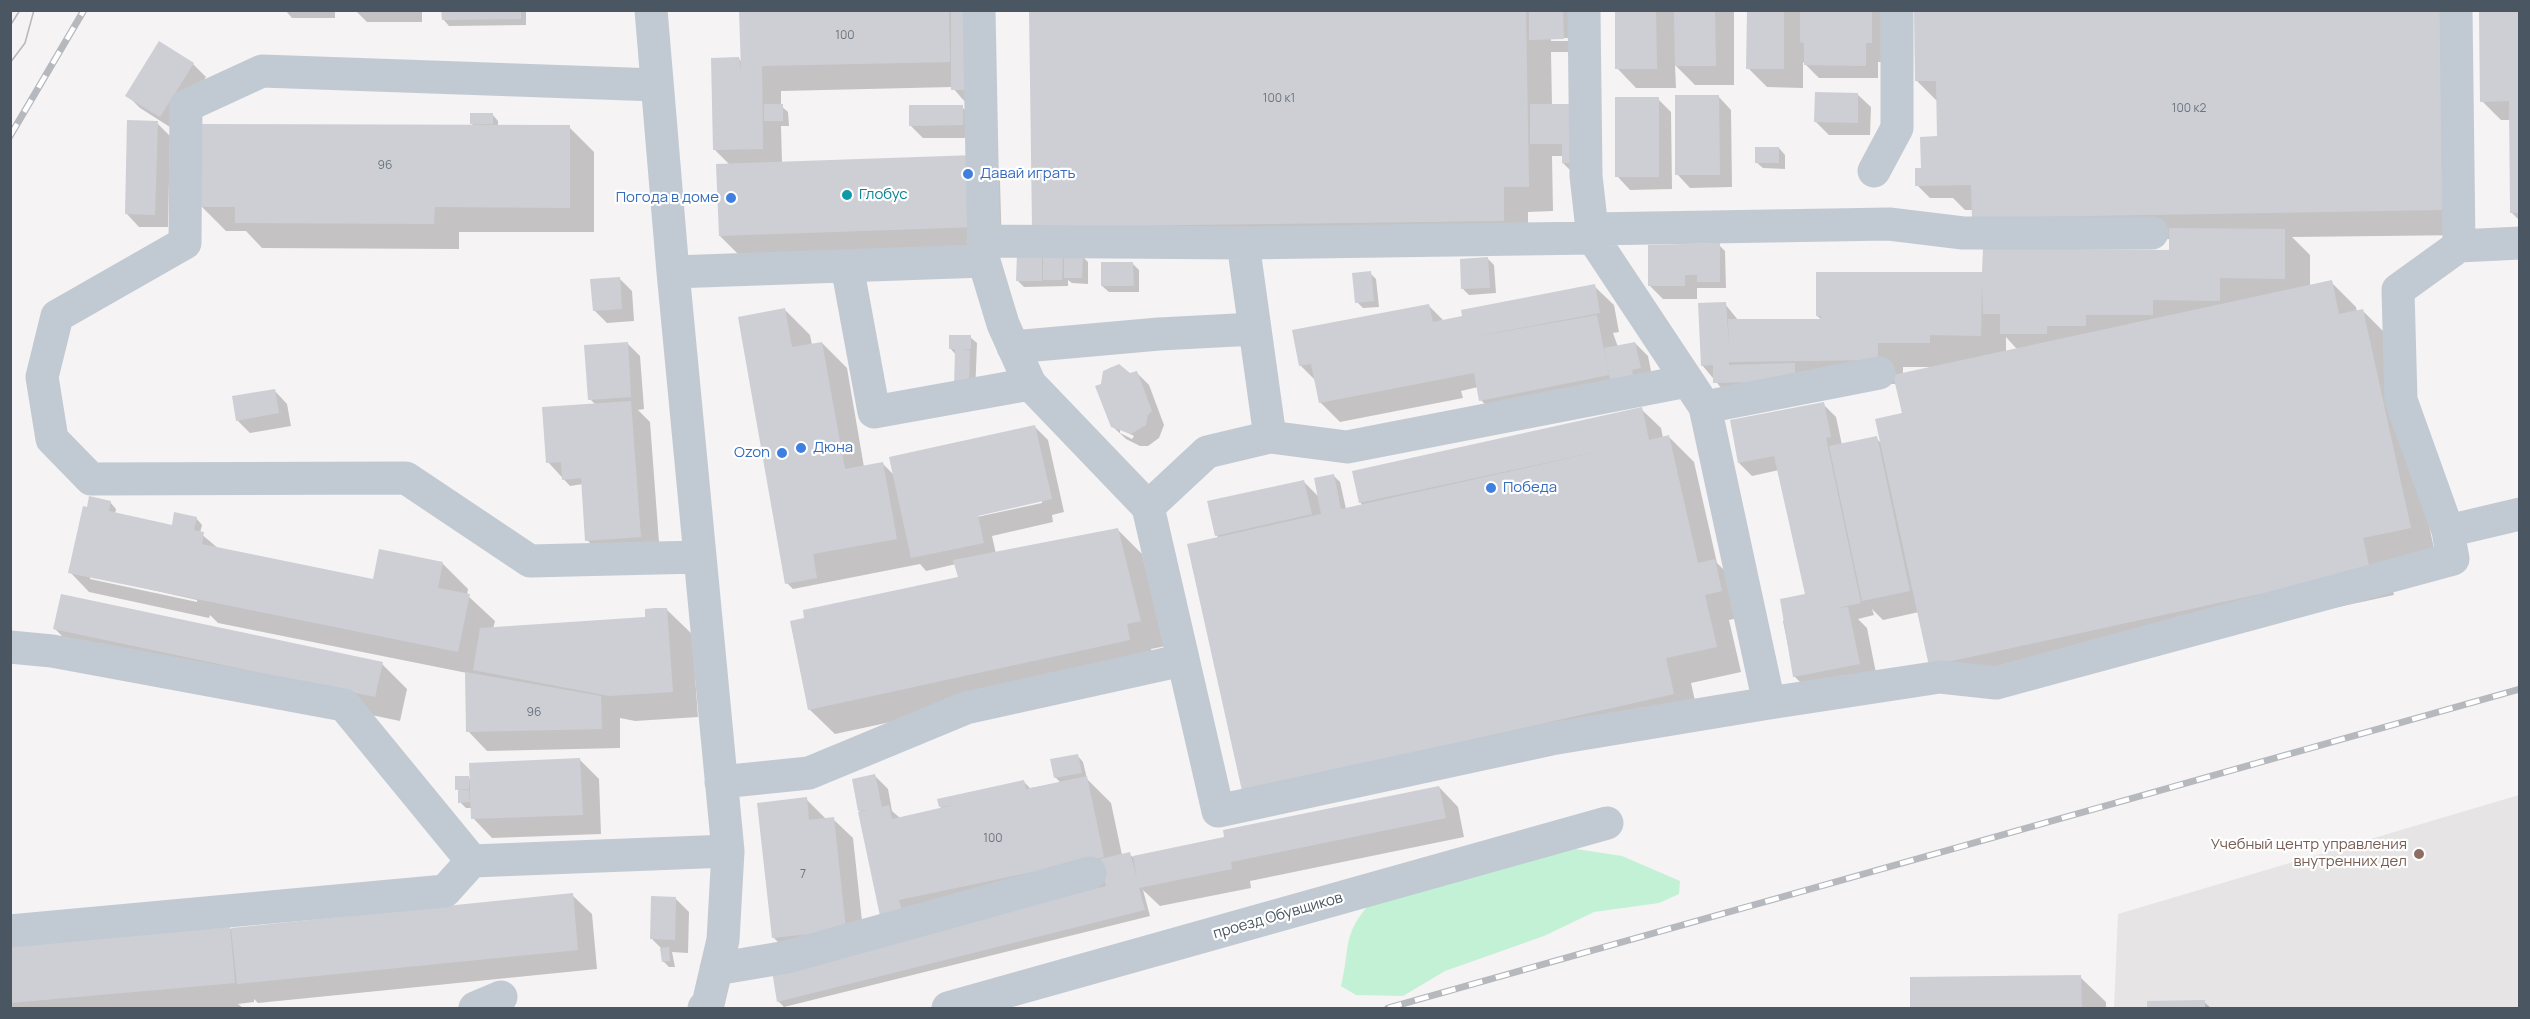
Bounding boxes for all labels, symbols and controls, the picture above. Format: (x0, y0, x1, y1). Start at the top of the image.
house number: 100 (835, 29, 855, 43)
house number: 100 к1 (1263, 92, 1295, 106)
house number: 100 к2 (2172, 102, 2206, 116)
house number: 96 (378, 159, 392, 173)
place label: Давай играть (980, 165, 1076, 183)
marker: Давай играть (961, 167, 975, 181)
place label: Глобус (859, 186, 908, 204)
marker: Глобус (840, 188, 854, 202)
place label: Погода в доме (616, 189, 719, 207)
marker: Погода в доме (724, 191, 738, 205)
place label: Дюна (813, 439, 853, 457)
marker: Дюна (794, 441, 808, 455)
place label: Ozon (734, 444, 770, 462)
marker: Ozon (775, 446, 789, 460)
place label: Победа (1503, 479, 1557, 497)
marker: Победа (1484, 481, 1498, 495)
house number: 96 (527, 706, 541, 720)
house number: 100 (983, 832, 1003, 846)
place label: Учебный центр управления внутренних дел (2211, 836, 2407, 871)
marker: Учебный центр управления внутренних дел (2412, 847, 2426, 861)
house number: 7 (800, 868, 806, 882)
street label: проезд Обувщиков (1211, 889, 1345, 943)

